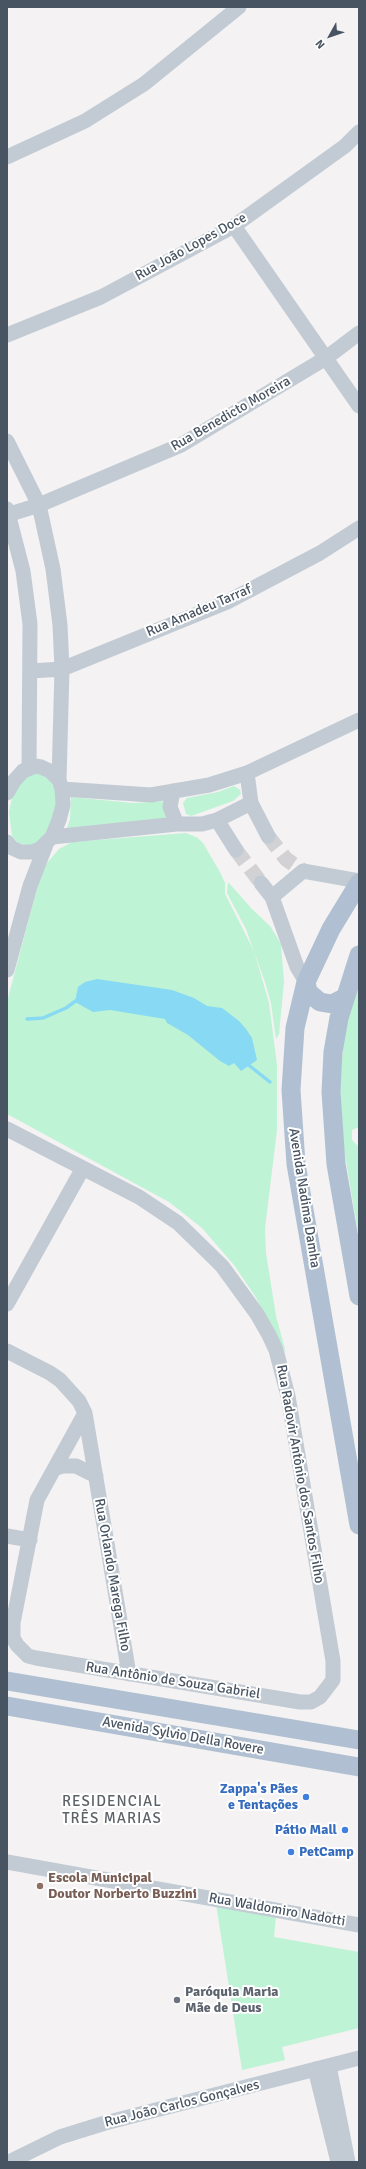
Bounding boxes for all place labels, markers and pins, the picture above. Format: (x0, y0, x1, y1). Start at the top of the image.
place label: Zappa's Pães e Tentações (220, 1781, 298, 1814)
marker: Zappa's Pães e Tentações (301, 1792, 311, 1802)
place label: Pátio Mall (275, 1822, 337, 1838)
marker: Pátio Mall (340, 1825, 350, 1835)
place label: PetCamp (299, 1844, 354, 1860)
marker: PetCamp (286, 1847, 296, 1857)
place label: Escola Municipal Doutor Norberto Buzzini (48, 1870, 197, 1902)
marker: Escola Municipal Doutor Norberto Buzzini (35, 1881, 45, 1891)
place label: Paróquia Maria Mãe de Deus (185, 1984, 278, 2016)
marker: Paróquia Maria Mãe de Deus (172, 1995, 182, 2005)

